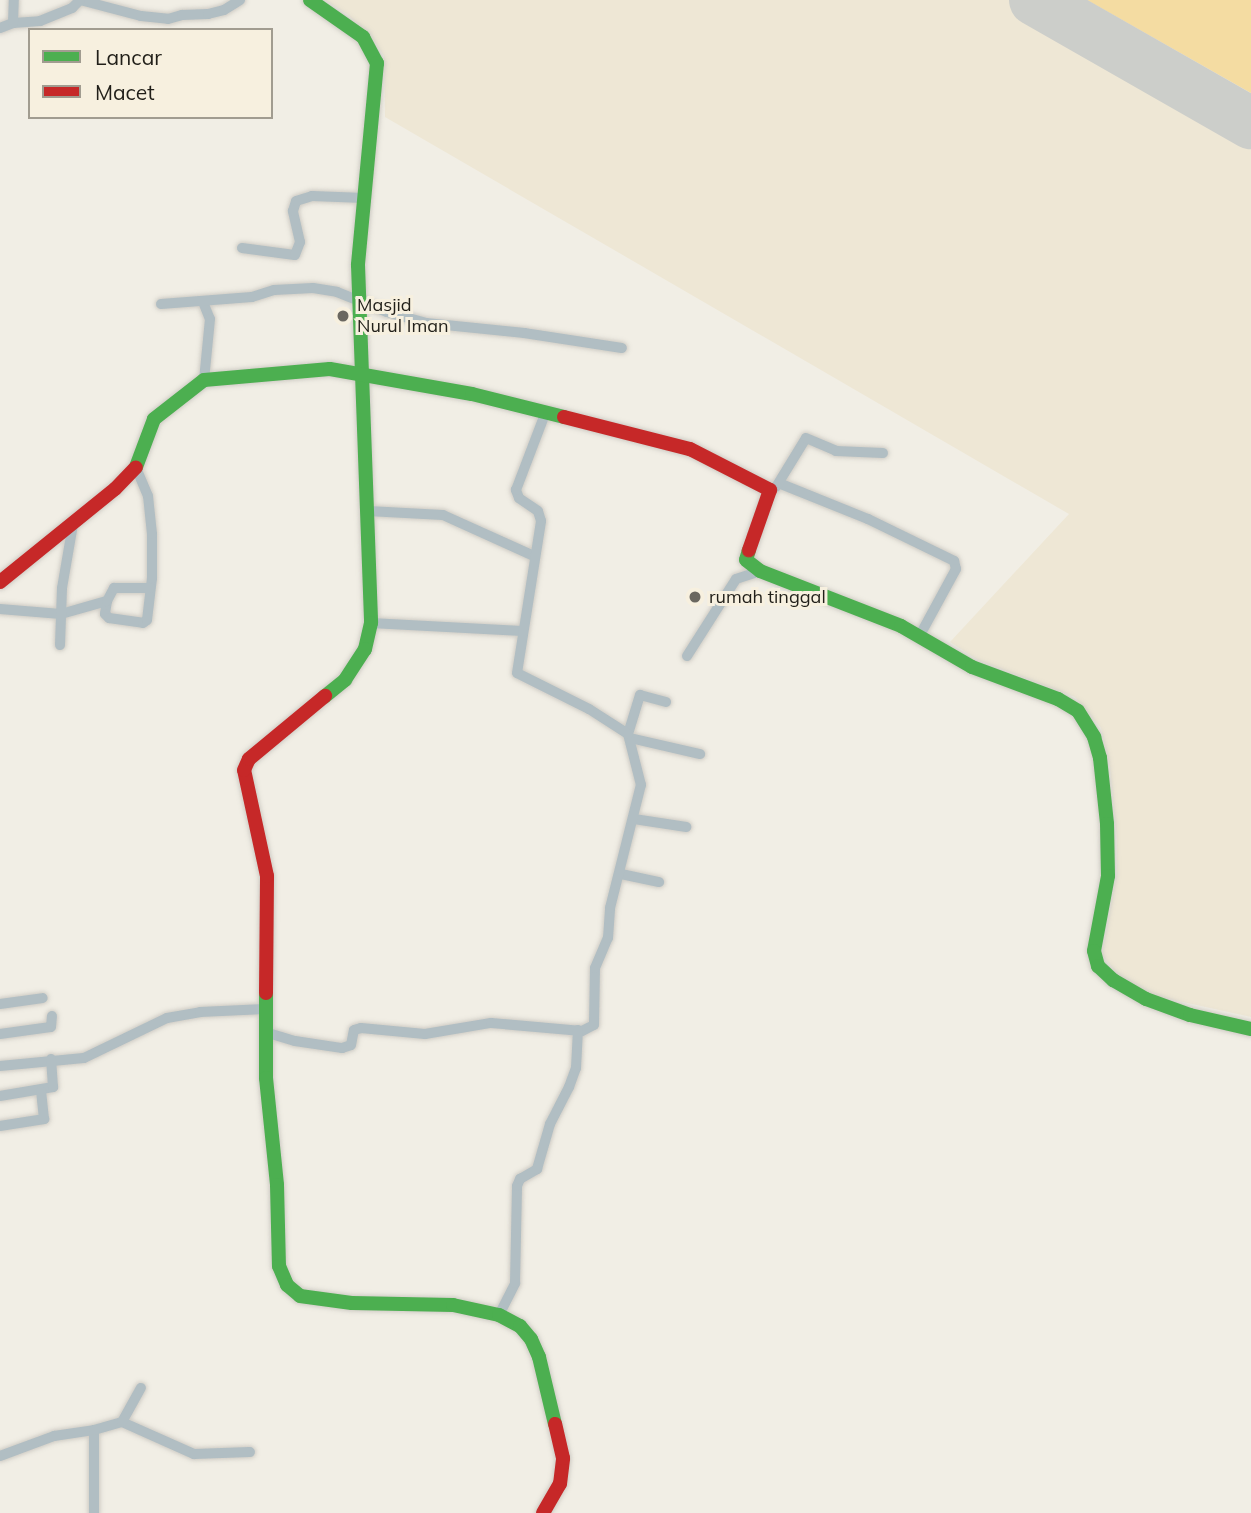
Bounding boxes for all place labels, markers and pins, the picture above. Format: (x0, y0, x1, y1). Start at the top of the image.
place label: Masjid Nurul Iman (357, 295, 449, 338)
marker: Masjid Nurul Iman (335, 308, 351, 324)
place label: rumah tinggal (709, 586, 826, 608)
marker: rumah tinggal (687, 589, 703, 605)

